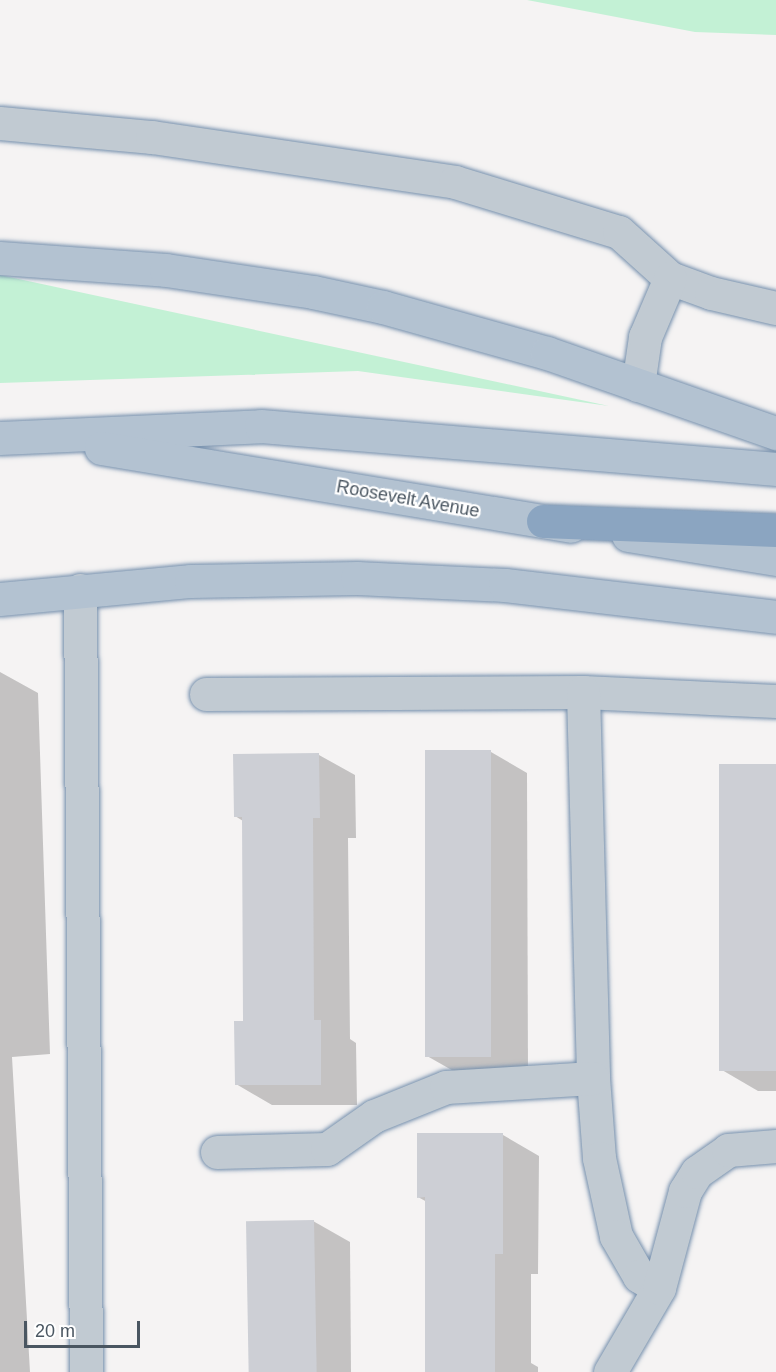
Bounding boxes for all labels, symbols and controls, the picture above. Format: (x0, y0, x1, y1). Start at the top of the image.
street label: Roosevelt Avenue (334, 476, 482, 522)
scale bar (27, 1309, 142, 1347)
text: 20 m (35, 1321, 75, 1341)

